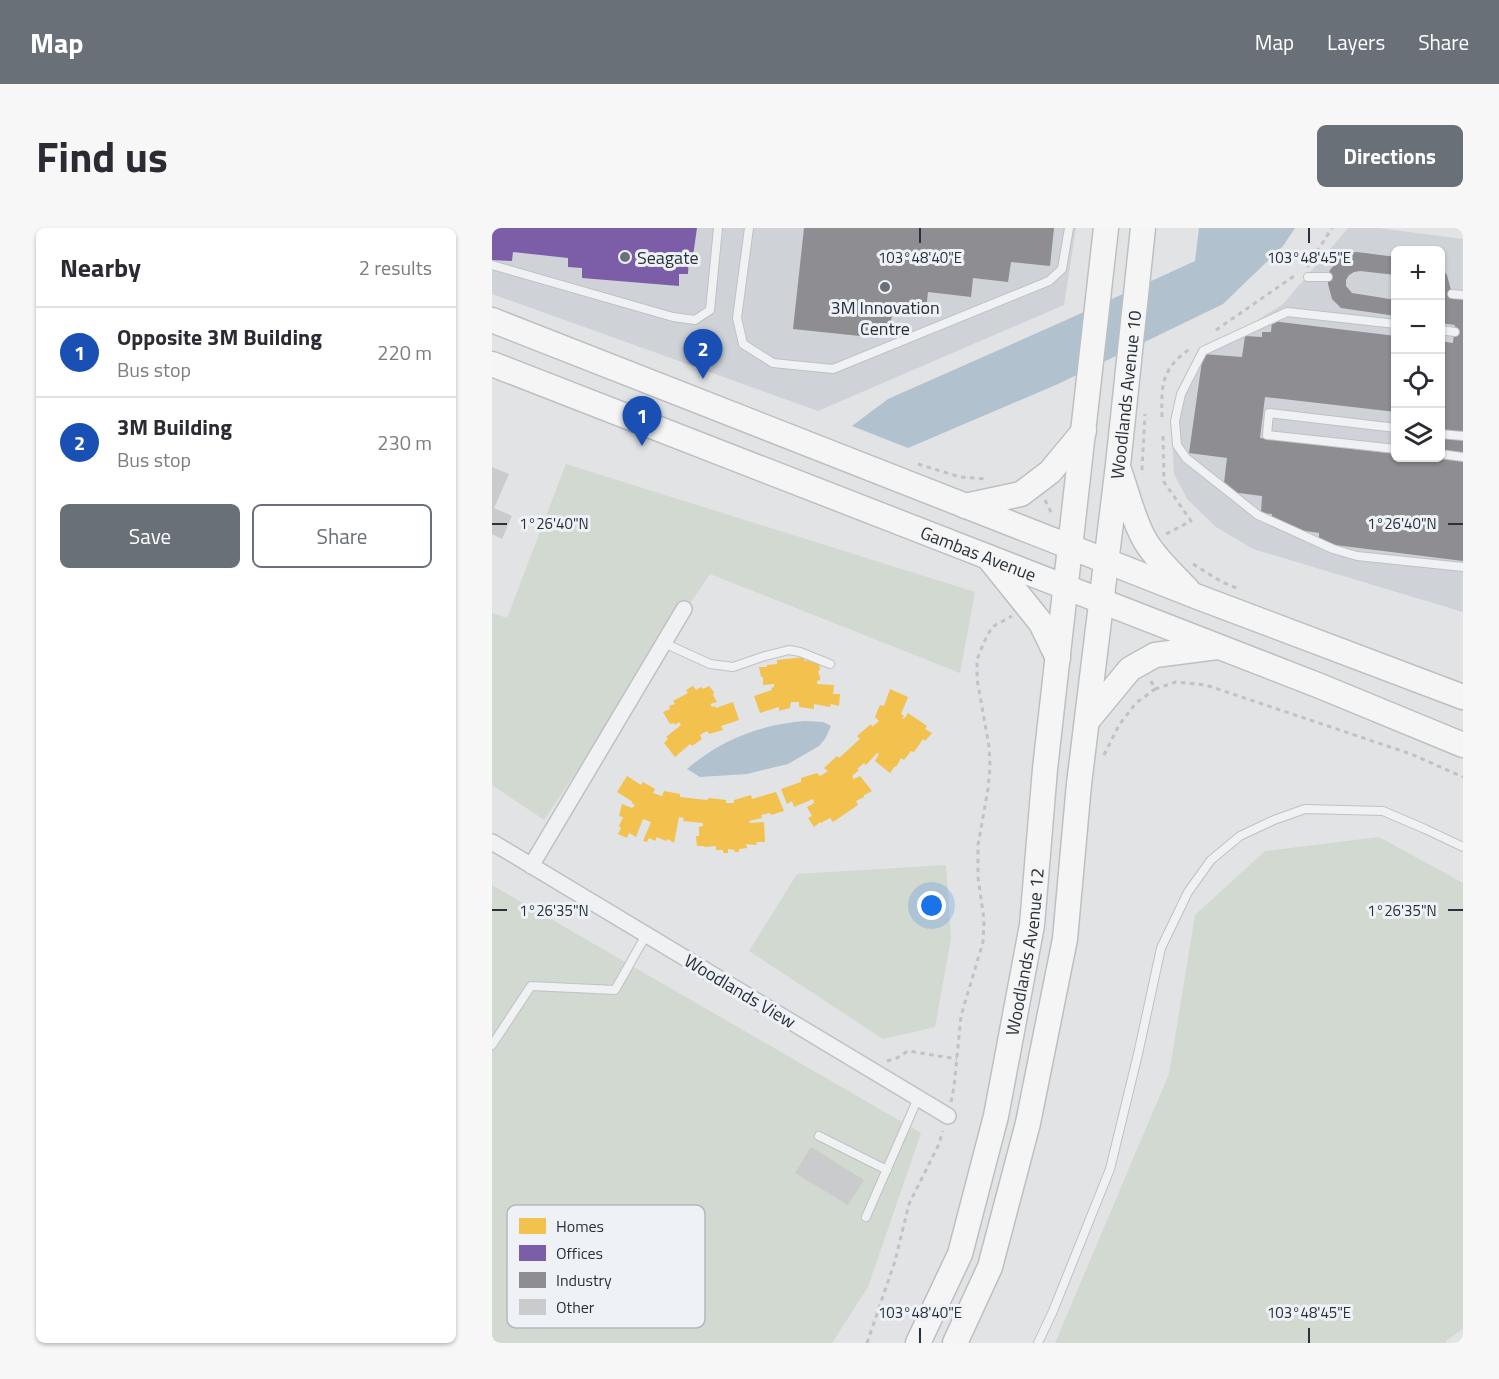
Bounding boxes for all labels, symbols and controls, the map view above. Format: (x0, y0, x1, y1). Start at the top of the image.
text: Map (30, 21, 84, 64)
text: Map (1255, 26, 1294, 58)
text: Layers (1327, 26, 1385, 58)
text: Share (1418, 26, 1469, 58)
text: Find us (36, 124, 168, 188)
button: Directions (1317, 125, 1463, 187)
place label: Seagate (637, 244, 699, 271)
text: 103°48'40"E (878, 246, 962, 269)
text: 103°48'45"E (1267, 246, 1351, 269)
map controls (1391, 246, 1445, 462)
button: + (1391, 246, 1445, 300)
text: Nearby (60, 248, 141, 287)
marker: Seagate (618, 250, 632, 264)
text: 2 results (359, 252, 432, 283)
marker: 3M Innovation Centre (878, 280, 892, 294)
place label: 3M Innovation Centre (830, 294, 940, 342)
button: − (1391, 300, 1445, 354)
street label: Woodlands Avenue 10 (1103, 309, 1148, 481)
text: Opposite 3M Building (117, 320, 322, 354)
pin: 2 (684, 330, 722, 379)
text: 1 (74, 337, 85, 368)
text: 220 m (377, 337, 432, 368)
text: Bus stop (117, 354, 191, 385)
button: locate (1391, 354, 1445, 408)
pin: 1 (622, 396, 662, 446)
button: layers (1391, 408, 1445, 462)
text: 3M Building (117, 410, 232, 444)
text: 2 (74, 427, 85, 458)
text: 230 m (377, 427, 432, 458)
text: Bus stop (117, 444, 191, 475)
button: Save (60, 504, 240, 568)
button: Share (252, 504, 432, 568)
text: 1°26'40"N (519, 512, 589, 535)
text: 1°26'40"N (1367, 512, 1437, 535)
street label: Gambas Avenue (917, 518, 1040, 588)
street label: Woodlands Avenue 12 (998, 867, 1050, 1038)
your location (917, 891, 946, 920)
text: 1°26'35"N (519, 899, 589, 922)
text: 1°26'35"N (1367, 899, 1437, 922)
street label: Woodlands View (679, 947, 801, 1035)
legend (507, 1205, 705, 1328)
text: Homes (556, 1214, 604, 1238)
text: Offices (556, 1241, 603, 1265)
text: Industry (556, 1268, 612, 1292)
text: Other (556, 1295, 595, 1319)
text: 103°48'40"E (878, 1301, 962, 1324)
text: 103°48'45"E (1267, 1301, 1351, 1324)

